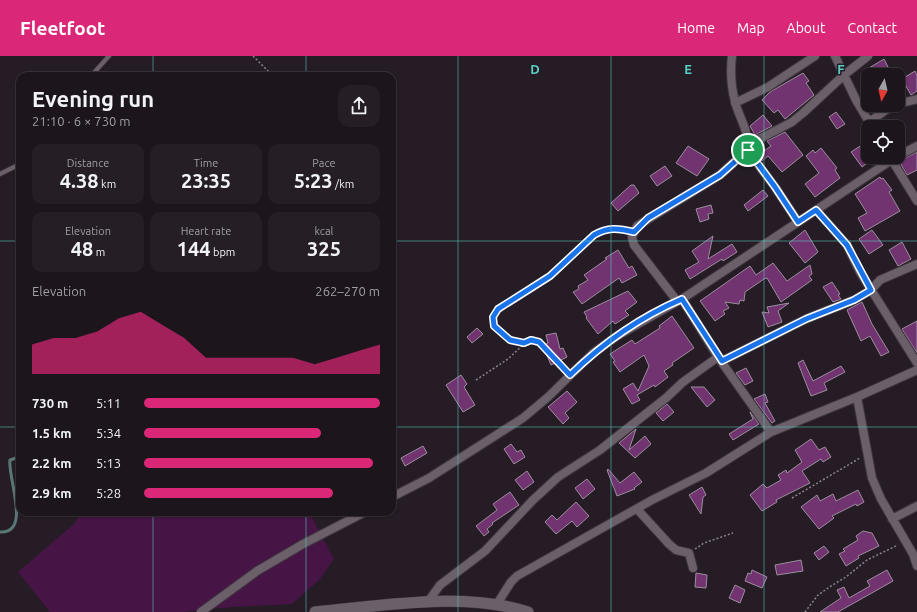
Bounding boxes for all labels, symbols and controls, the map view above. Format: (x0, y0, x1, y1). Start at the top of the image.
text: Fleetfoot (20, 17, 105, 39)
text: Home (677, 20, 715, 36)
text: Map (737, 20, 765, 36)
text: About (787, 20, 826, 36)
text: Contact (848, 20, 897, 36)
text: D (530, 62, 540, 76)
text: E (684, 62, 692, 76)
text: F (837, 62, 845, 76)
north arrow (861, 68, 905, 112)
map controls (861, 68, 905, 164)
button: share (338, 85, 380, 127)
text: Evening run (32, 86, 154, 111)
text: 21:10 · 6 × 730 m (32, 114, 131, 128)
button: locate (861, 120, 905, 164)
pin (731, 133, 765, 167)
icon: arrive (737, 139, 759, 161)
text: Distance (67, 157, 109, 169)
text: Time (194, 157, 218, 169)
text: Pace (312, 157, 336, 169)
text: 4.38 (60, 169, 99, 192)
text: 23:35 (181, 169, 231, 192)
text: 5:23 (294, 169, 333, 192)
text: km (99, 178, 116, 190)
text: /km (333, 178, 354, 190)
text: Elevation (65, 225, 111, 237)
text: Heart rate (181, 225, 231, 237)
text: kcal (315, 225, 334, 237)
text: 48 (71, 237, 93, 260)
text: 144 (177, 237, 210, 260)
text: 325 (307, 237, 341, 260)
text: m (93, 246, 105, 258)
text: bpm (210, 246, 235, 258)
text: Elevation (32, 284, 86, 298)
text: 262–270 m (315, 284, 380, 298)
text: 730 m (32, 396, 68, 410)
text: 5:11 (96, 396, 121, 410)
text: 1.5 km (32, 426, 71, 440)
text: 5:34 (96, 426, 121, 440)
text: 2.2 km (32, 456, 71, 470)
text: 5:13 (96, 456, 121, 470)
text: 2.9 km (32, 486, 71, 500)
text: 5:28 (96, 486, 121, 500)

